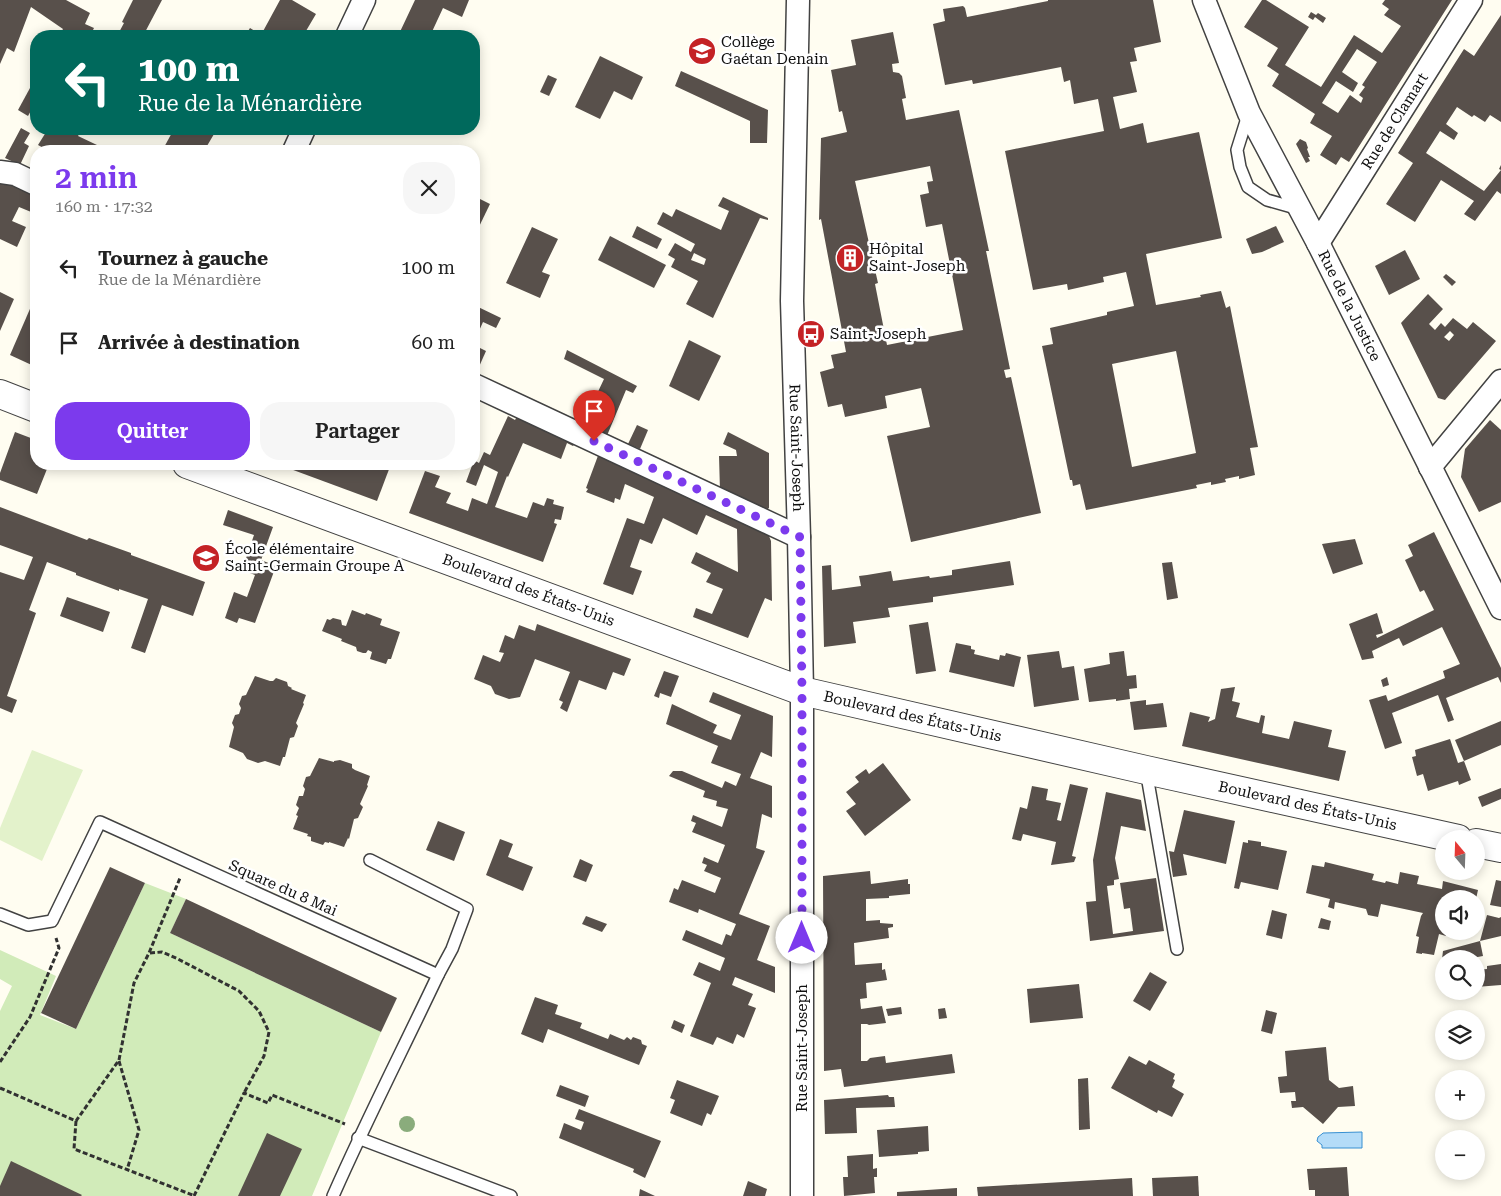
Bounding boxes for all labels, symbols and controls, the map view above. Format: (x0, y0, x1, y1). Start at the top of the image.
place label: Collège Gaétan Denain (721, 33, 829, 68)
school or university icon: Collège Gaétan Denain (687, 36, 717, 66)
text: 100 m (138, 49, 239, 90)
icon: left (55, 50, 120, 115)
street label: Rue de Clamart (1358, 69, 1432, 173)
text: Rue de la Ménardière (138, 91, 362, 116)
text: 2 min (55, 160, 138, 195)
button: close (403, 162, 455, 214)
text: 160 m · 17:32 (55, 197, 153, 216)
place label: Hôpital Saint-Joseph (869, 240, 966, 275)
building icon: Hôpital Saint-Joseph (835, 243, 865, 273)
text: Tournez à gauche (98, 247, 268, 270)
street label: Rue de la Justice (1314, 247, 1385, 364)
icon: left (55, 254, 83, 282)
text: 100 m (401, 256, 455, 279)
text: Rue de la Ménardière (98, 270, 261, 289)
bus stop icon: Saint-Joseph (796, 319, 826, 349)
place label: Saint-Joseph (830, 325, 927, 343)
icon: arrive (55, 329, 83, 357)
text: Arrivée à destination (98, 331, 300, 354)
text: 60 m (412, 331, 455, 354)
street label: Rue Saint-Joseph (785, 384, 807, 512)
pin (573, 390, 615, 441)
icon: arrive (580, 397, 608, 425)
button: Quitter (55, 402, 250, 460)
button: Partager (260, 402, 455, 460)
place label: École élémentaire Saint-Germain Groupe A (225, 540, 405, 575)
school or university icon: École élémentaire Saint-Germain Groupe A (191, 543, 221, 573)
street label: Boulevard des États-Unis (440, 550, 617, 630)
street label: Boulevard des États-Unis (822, 687, 1003, 746)
street label: Boulevard des États-Unis (1217, 777, 1398, 834)
north arrow (1435, 830, 1485, 880)
map controls (1435, 830, 1485, 1180)
street label: Square du 8 Mai (226, 856, 340, 920)
button: sound (1435, 890, 1485, 940)
position arrow (775, 911, 827, 963)
button: search (1435, 950, 1485, 1000)
street label: Rue Saint-Joseph (793, 984, 811, 1112)
button: layers (1435, 1010, 1485, 1060)
button: + (1435, 1070, 1485, 1120)
button: − (1435, 1130, 1485, 1180)

